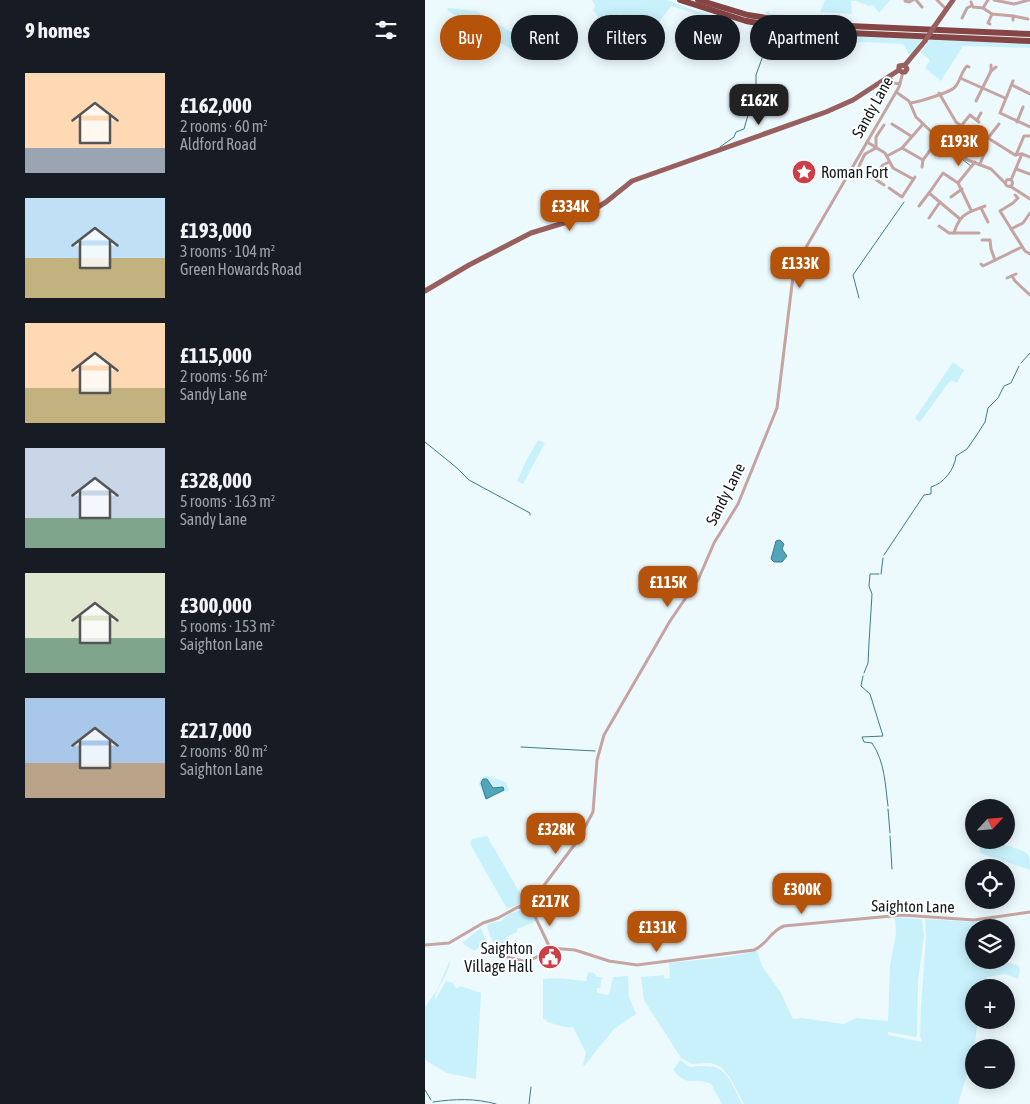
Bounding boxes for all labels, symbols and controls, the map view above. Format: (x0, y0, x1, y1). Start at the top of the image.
chip: Buy (440, 15, 501, 60)
chip: Rent (511, 15, 578, 60)
chip: Filters (588, 15, 665, 60)
chip: New (675, 15, 740, 60)
chip: Apartment (750, 15, 857, 60)
icon: filters (372, 16, 400, 44)
text: 9 homes (25, 18, 90, 42)
street label: Sandy Lane (848, 73, 897, 141)
pin: £162K (724, 84, 794, 126)
text: £162K (740, 91, 778, 109)
icon: home (65, 93, 125, 153)
text: £162,000 (180, 93, 252, 117)
text: 2 rooms · 60 m² (180, 117, 268, 135)
pin: £193K (924, 124, 994, 167)
text: £193K (940, 132, 978, 150)
text: Aldford Road (180, 135, 256, 153)
place icon: Roman Fort (791, 159, 817, 185)
place label: Roman Fort (821, 163, 889, 181)
pin: £334K (535, 190, 605, 232)
text: £334K (551, 197, 589, 215)
icon: home (65, 218, 125, 278)
text: £193,000 (180, 218, 252, 242)
text: 3 rooms · 104 m² (180, 242, 275, 260)
pin: £133K (765, 246, 835, 289)
text: £133K (781, 254, 819, 272)
text: Green Howards Road (180, 260, 302, 278)
icon: home (65, 343, 125, 403)
text: £115,000 (180, 343, 252, 367)
text: 2 rooms · 56 m² (180, 367, 268, 385)
text: Sandy Lane (180, 385, 247, 403)
street label: Sandy Lane (702, 460, 749, 528)
icon: home (65, 468, 125, 528)
text: £328,000 (180, 468, 252, 492)
text: 5 rooms · 163 m² (180, 492, 275, 510)
text: Sandy Lane (180, 510, 247, 528)
pin: £115K (633, 566, 703, 608)
text: £115K (649, 573, 687, 591)
icon: home (65, 593, 125, 653)
text: £300,000 (180, 593, 252, 617)
text: 5 rooms · 153 m² (180, 617, 275, 635)
text: Saighton Lane (180, 635, 263, 653)
icon: home (65, 718, 125, 778)
text: £217,000 (180, 718, 252, 742)
text: 2 rooms · 80 m² (180, 742, 268, 760)
text: Saighton Lane (180, 760, 263, 778)
north arrow (965, 799, 1015, 849)
map controls (965, 799, 1015, 1089)
pin: £328K (521, 812, 591, 855)
text: £328K (537, 820, 575, 838)
button: locate (965, 859, 1015, 909)
pin: £300K (767, 872, 837, 915)
text: £300K (783, 880, 821, 898)
pin: £217K (515, 884, 585, 927)
text: £217K (531, 892, 569, 910)
street label: Saighton Lane (871, 896, 955, 917)
pin: £131K (622, 910, 692, 953)
text: £131K (638, 918, 676, 936)
button: layers (965, 919, 1015, 969)
place label: Saighton Village Hall (464, 939, 534, 976)
public building icon: Saighton Village Hall (537, 944, 563, 970)
button: + (965, 979, 1015, 1029)
button: − (965, 1039, 1015, 1089)

